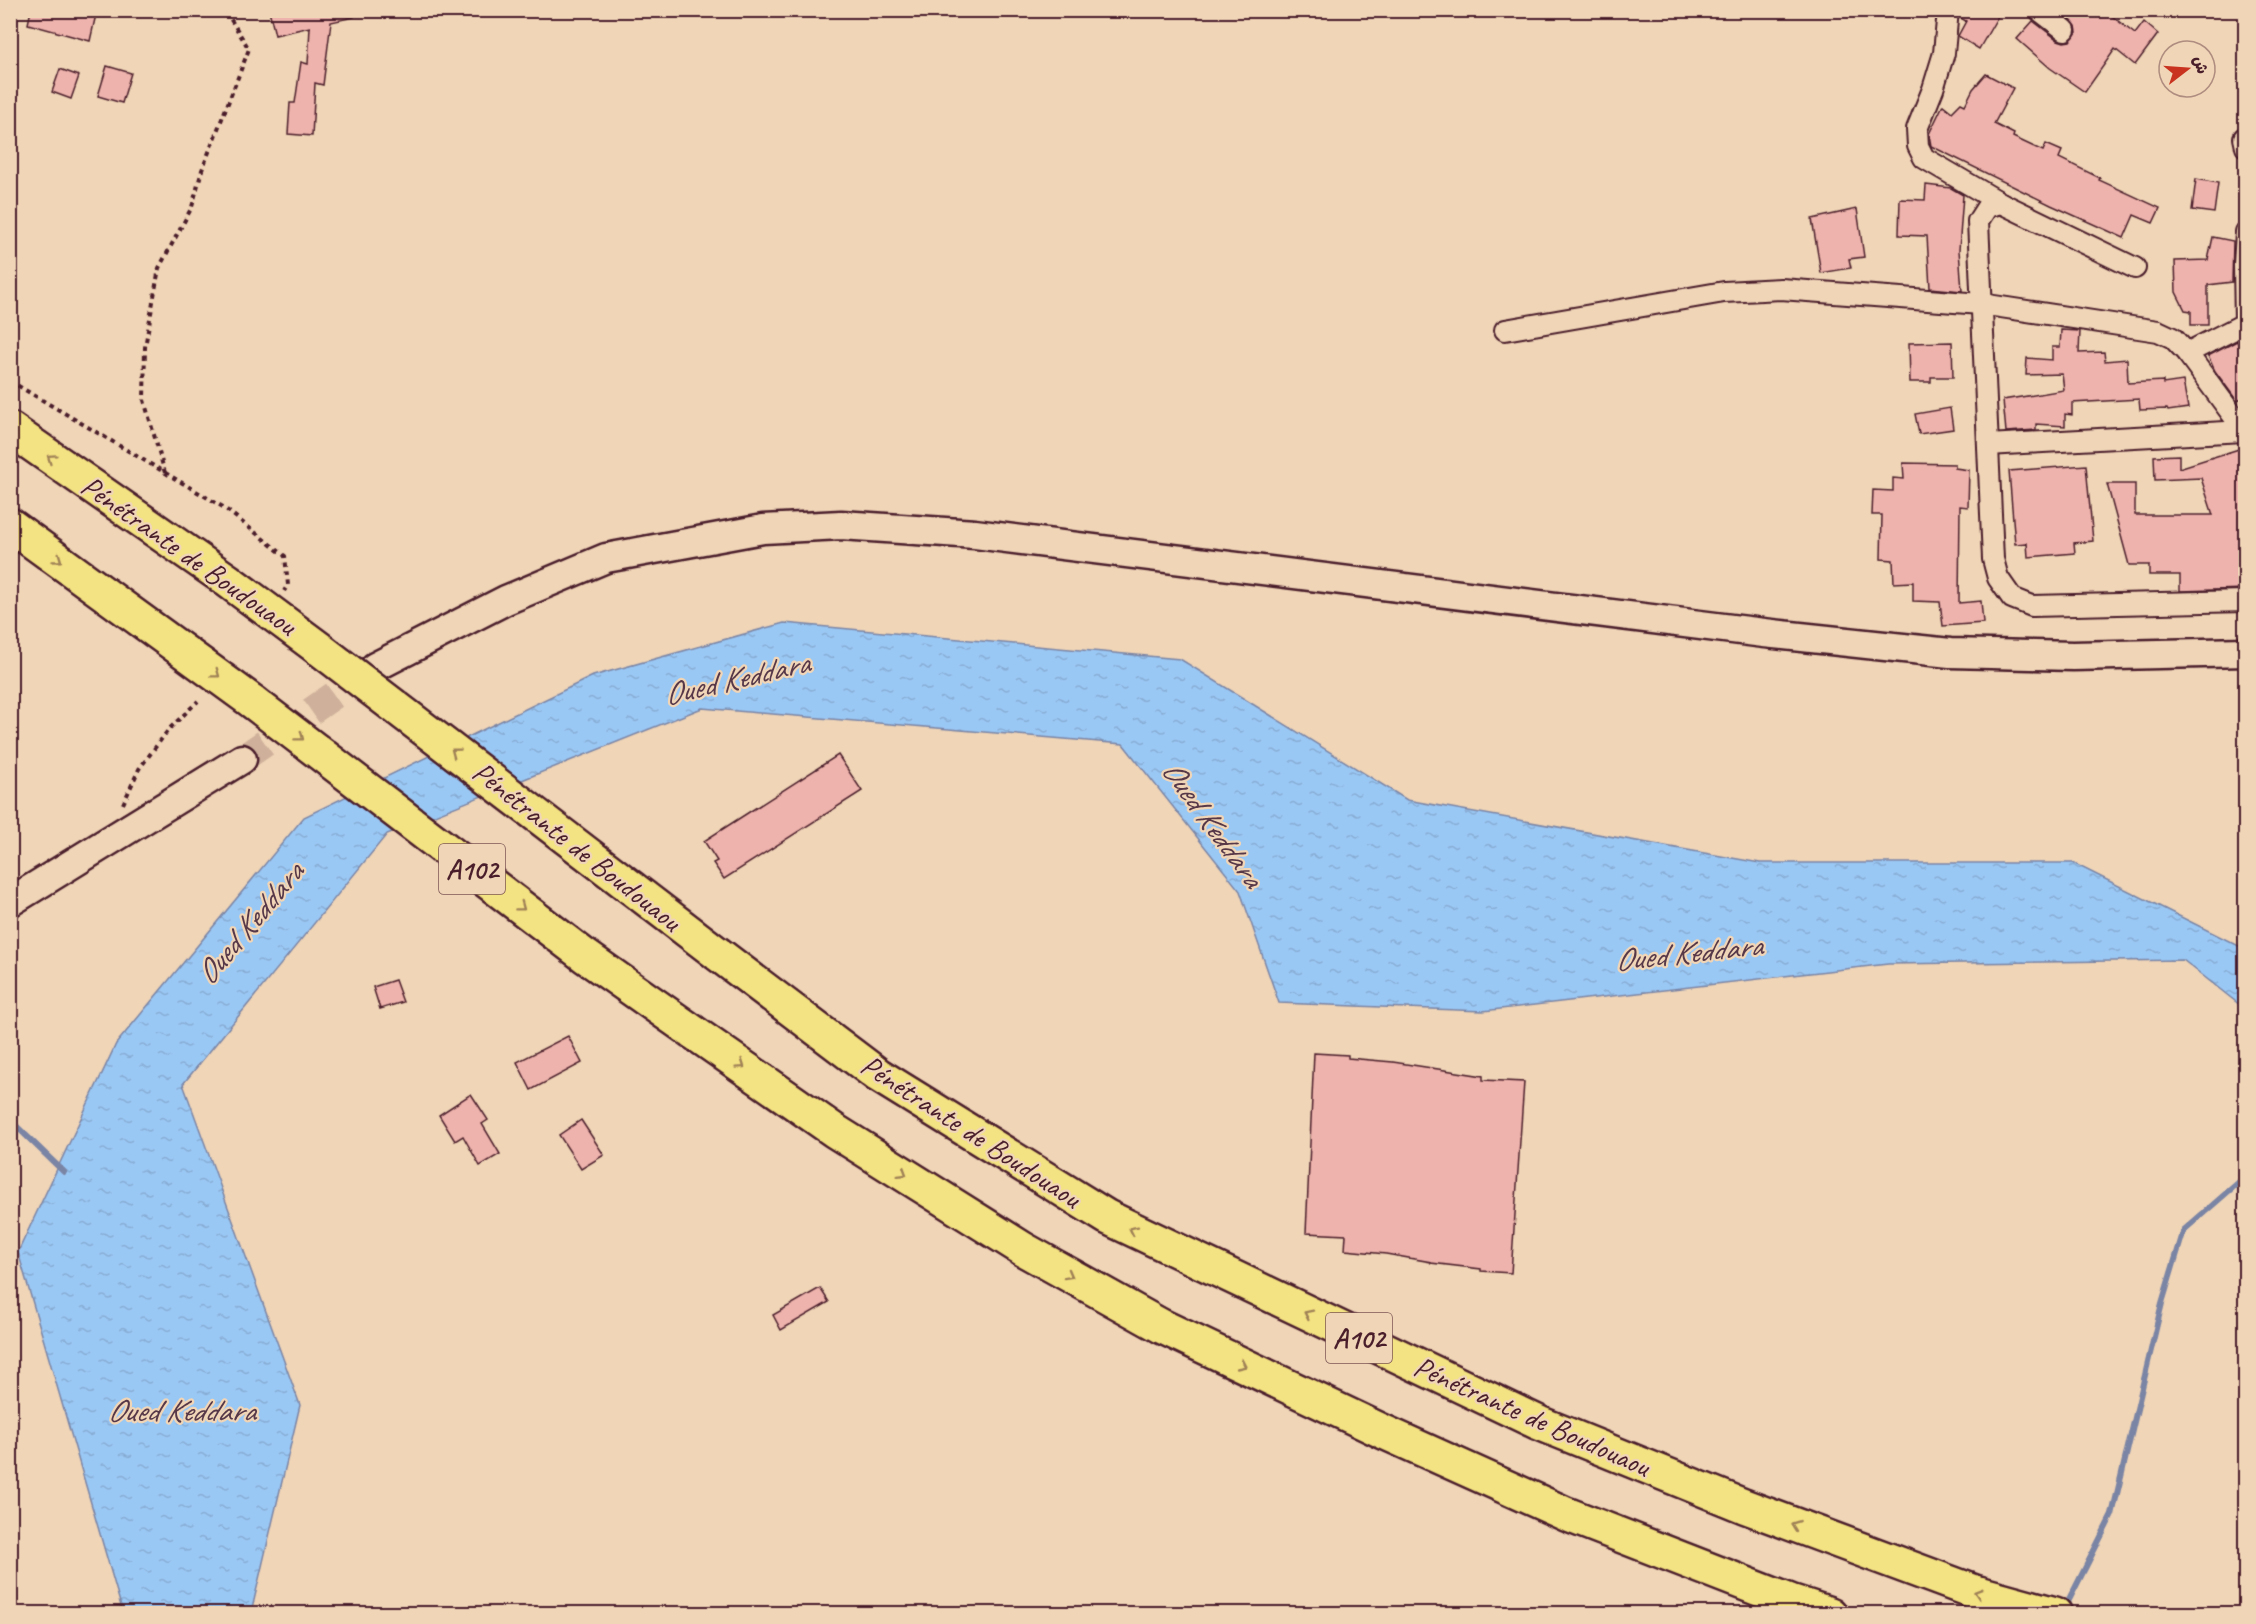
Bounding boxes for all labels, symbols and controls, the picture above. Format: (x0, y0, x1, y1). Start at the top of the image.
north arrow (2157, 39, 2217, 99)
text: ش (2188, 54, 2213, 76)
one-way arrow (47, 454, 58, 465)
street label: Pénétrante de Boudouaou (74, 466, 306, 645)
one-way arrow (52, 552, 63, 563)
water label: Oued Keddara (660, 641, 816, 715)
one-way arrow (209, 667, 220, 678)
one-way arrow (294, 730, 305, 741)
one-way arrow (451, 749, 462, 760)
water label: Oued Keddara (1153, 752, 1274, 898)
street label: Pénétrante de Boudouaou (465, 753, 690, 940)
road number: A102 (439, 844, 505, 894)
water label: Oued Keddara (186, 851, 315, 993)
one-way arrow (515, 900, 526, 911)
water label: Oued Keddara (1613, 924, 1767, 981)
street label: Pénétrante de Boudouaou (854, 1046, 1090, 1217)
one-way arrow (734, 1058, 745, 1069)
one-way arrow (897, 1166, 907, 1178)
one-way arrow (1128, 1225, 1139, 1237)
one-way arrow (1063, 1268, 1074, 1279)
one-way arrow (1304, 1310, 1315, 1322)
road number: A102 (1326, 1313, 1392, 1363)
street label: Pénétrante de Boudouaou (1408, 1347, 1658, 1486)
one-way arrow (1236, 1357, 1247, 1369)
water label: Oued Keddara (107, 1390, 258, 1431)
one-way arrow (1790, 1520, 1801, 1533)
one-way arrow (1973, 1588, 1984, 1600)

